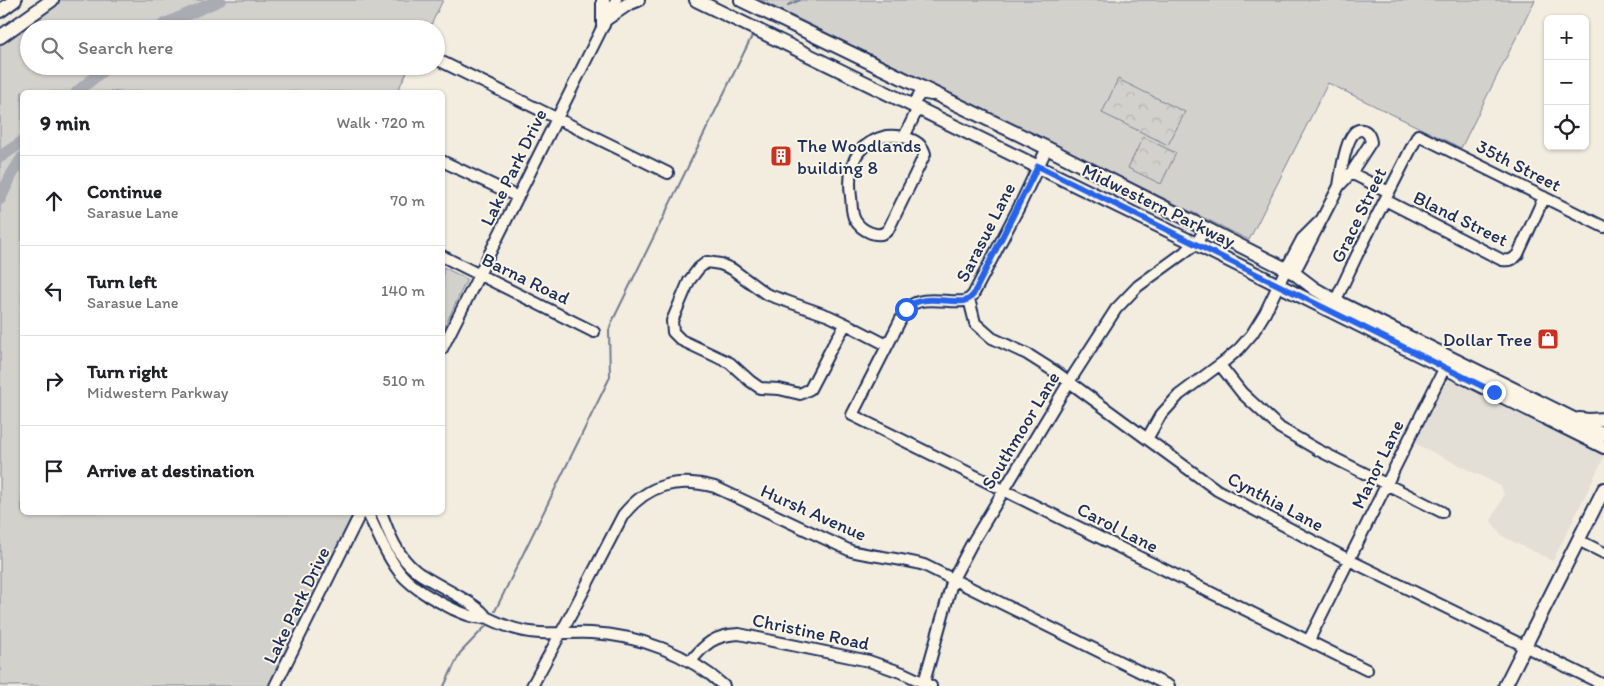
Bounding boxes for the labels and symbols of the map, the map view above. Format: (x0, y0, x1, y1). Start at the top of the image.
street label: Lake Park Drive (475, 105, 552, 230)
place label: The Woodlands building 8 (797, 134, 922, 179)
street label: 35th Street (1473, 134, 1565, 197)
building icon: The Woodlands building 8 (769, 144, 793, 168)
street label: Midwestern Parkway (1078, 158, 1239, 253)
street label: Grace Street (1325, 164, 1391, 267)
street label: Sarasue Lane (951, 179, 1020, 286)
street label: Bland Street (1410, 186, 1512, 251)
street label: Barna Road (478, 247, 574, 310)
route start (895, 298, 918, 321)
shop icon: Dollar Tree (1536, 327, 1560, 351)
place label: Dollar Tree (1443, 328, 1532, 351)
street label: Southmoor Lane (976, 367, 1065, 493)
route end (1483, 381, 1506, 404)
street label: Manor Lane (1346, 416, 1409, 512)
street label: Cynthia Lane (1224, 467, 1328, 536)
street label: Hursh Avenue (757, 479, 870, 546)
street label: Carol Lane (1073, 497, 1162, 558)
street label: Lake Park Drive (258, 543, 335, 668)
street label: Christine Road (750, 608, 872, 655)

